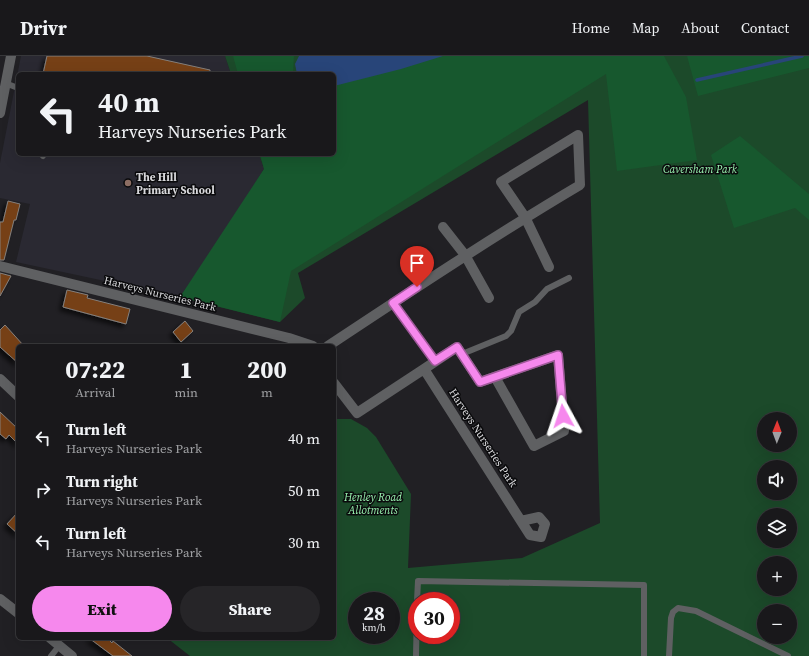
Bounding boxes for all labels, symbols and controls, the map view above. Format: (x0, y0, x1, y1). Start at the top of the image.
text: Drivr (20, 15, 67, 41)
text: Home (572, 18, 610, 38)
text: Map (632, 18, 659, 38)
text: About (681, 18, 719, 38)
text: Contact (741, 18, 789, 38)
text: 40 m (98, 83, 160, 121)
icon: left (32, 88, 84, 140)
text: Harveys Nurseries Park (98, 119, 286, 144)
park label: Caversham Park (663, 162, 738, 177)
place label: The Hill Primary School (136, 170, 215, 198)
marker: The Hill Primary School (123, 178, 133, 188)
pin (400, 246, 434, 287)
icon: arrive (406, 252, 428, 274)
street label: Harveys Nurseries Park (102, 273, 219, 315)
text: 07:22 (65, 353, 125, 386)
text: 1 (180, 353, 193, 386)
text: 200 (247, 353, 287, 386)
text: Arrival (75, 384, 115, 401)
text: min (174, 384, 198, 401)
text: m (261, 384, 273, 401)
street label: Harveys Nurseries Park (445, 386, 521, 491)
position arrow (542, 395, 584, 437)
north arrow (757, 412, 797, 452)
map controls (757, 412, 797, 644)
text: Turn left (66, 419, 126, 440)
icon: left (32, 427, 54, 449)
text: 40 m (288, 428, 320, 449)
text: Harveys Nurseries Park (66, 440, 202, 457)
button: sound (757, 460, 797, 500)
text: Turn right (66, 471, 138, 492)
icon: right (32, 479, 54, 501)
text: 50 m (288, 480, 320, 501)
park label: Henley Road Allotments (343, 490, 402, 518)
text: Harveys Nurseries Park (66, 492, 202, 509)
button: layers (757, 508, 797, 548)
text: Turn left (66, 523, 126, 544)
icon: left (32, 531, 54, 553)
text: 30 m (288, 532, 320, 553)
text: Harveys Nurseries Park (66, 544, 202, 561)
button: + (757, 556, 797, 596)
button: Exit (32, 586, 172, 632)
button: Share (180, 586, 320, 632)
speed limit sign: 30 (408, 592, 460, 644)
text: 28 (363, 599, 385, 627)
button: − (757, 604, 797, 644)
text: km/h (362, 621, 386, 634)

